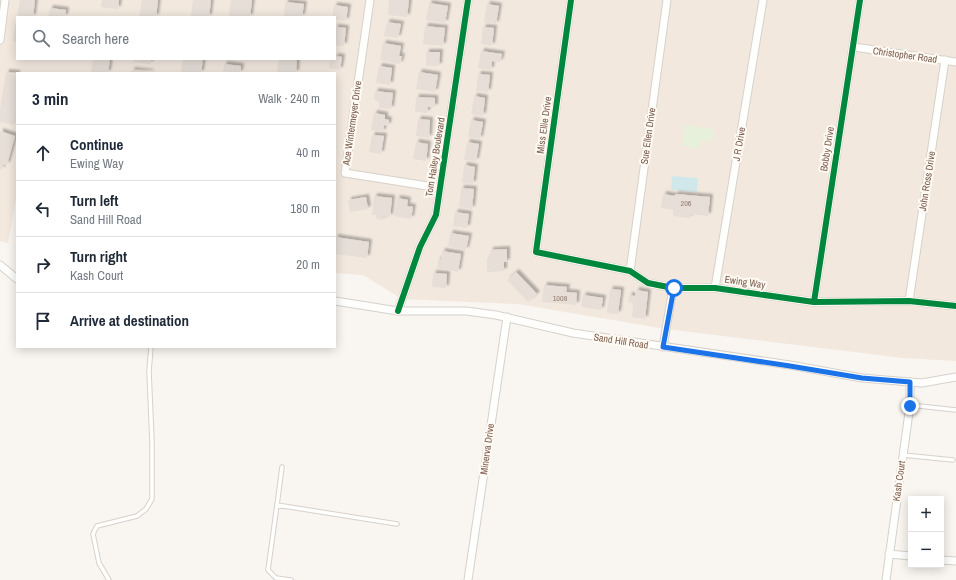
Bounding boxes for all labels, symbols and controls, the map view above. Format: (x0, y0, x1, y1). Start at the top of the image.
search box (16, 16, 336, 60)
icon: search (30, 27, 52, 49)
text: Search here (62, 28, 129, 49)
street label: Christopher Road (872, 44, 938, 66)
street label: Ace Wintermeyer Drive (339, 79, 364, 167)
text: 3 min (32, 87, 68, 110)
text: Walk · 240 m (258, 90, 320, 107)
street label: Miss Ellie Drive (534, 95, 554, 154)
street label: Sue Ellen Drive (638, 106, 658, 165)
street label: Tom Hailey Boulevard (422, 116, 448, 198)
street label: Bobby Drive (817, 125, 837, 172)
street label: J R Drive (730, 126, 748, 162)
text: Continue (70, 134, 123, 155)
icon: ahead (32, 142, 54, 164)
text: 40 m (296, 144, 320, 161)
street label: John Ross Drive (916, 150, 938, 212)
text: Ewing Way (70, 155, 124, 172)
text: Turn left (70, 190, 118, 211)
icon: left (32, 198, 54, 220)
house number: 206 (681, 198, 692, 208)
text: 180 m (290, 200, 320, 217)
text: Sand Hill Road (70, 211, 142, 228)
text: Turn right (70, 246, 127, 267)
icon: right (32, 254, 54, 276)
text: 20 m (296, 256, 320, 273)
text: Kash Court (70, 267, 123, 284)
street label: Ewing Way (724, 273, 767, 291)
route start (665, 279, 683, 297)
house number: 1008 (553, 293, 568, 303)
icon: arrive (32, 310, 54, 332)
text: Arrive at destination (70, 310, 189, 331)
street label: Sand Hill Road (593, 330, 649, 352)
route end (901, 397, 919, 415)
street label: Minerva Drive (477, 422, 497, 475)
street label: Kash Court (890, 459, 908, 502)
map controls (908, 496, 944, 568)
button: + (908, 496, 944, 532)
button: − (908, 532, 944, 568)

